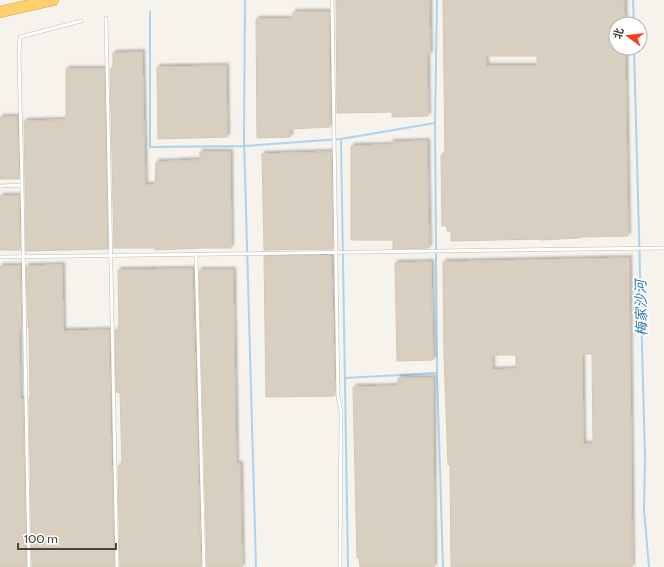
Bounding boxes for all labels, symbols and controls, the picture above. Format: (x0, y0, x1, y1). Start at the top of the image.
north arrow (608, 16, 648, 56)
text: 北 (610, 26, 627, 41)
water label: 梅家沙河 (631, 277, 650, 336)
scale bar (18, 525, 116, 551)
text: 100 m (24, 531, 58, 546)

